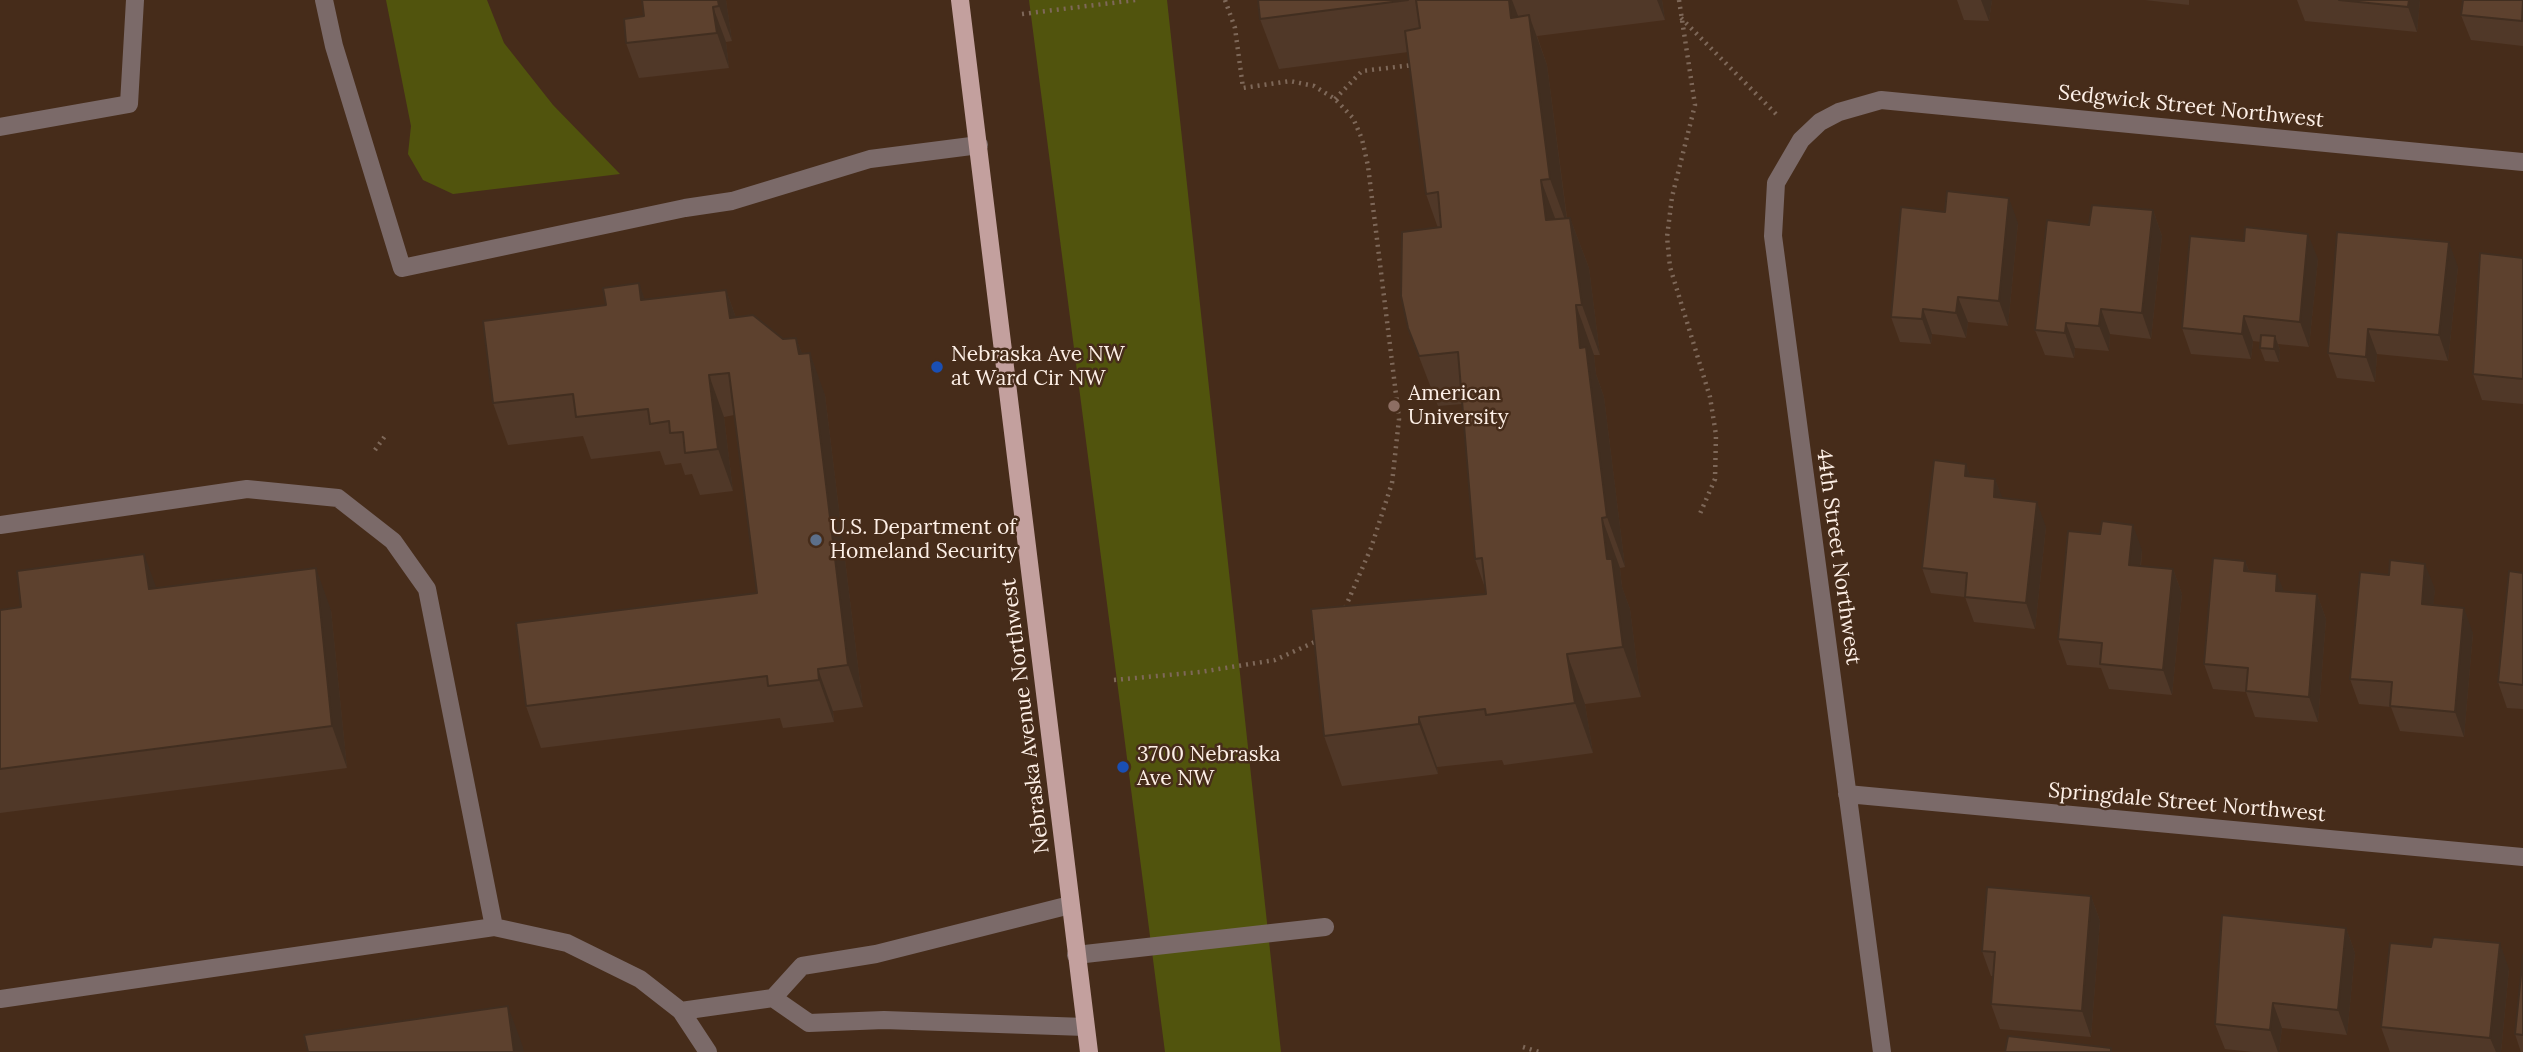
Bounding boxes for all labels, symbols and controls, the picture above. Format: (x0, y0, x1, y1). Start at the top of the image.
street label: Sedgwick Street Northwest (2057, 81, 2325, 133)
place label: Nebraska Ave NW at Ward Cir NW (951, 342, 1125, 392)
marker: Nebraska Ave NW at Ward Cir NW (929, 359, 945, 375)
place label: American University (1408, 381, 1509, 431)
marker: American University (1386, 398, 1402, 414)
street label: 44th Street Northwest (1810, 447, 1866, 667)
place label: U.S. Department of Homeland Security (830, 515, 1017, 565)
marker: U.S. Department of Homeland Security (808, 532, 824, 548)
street label: Nebraska Avenue Northwest (997, 577, 1055, 855)
place label: 3700 Nebraska Ave NW (1137, 742, 1280, 792)
marker: 3700 Nebraska Ave NW (1115, 759, 1131, 775)
street label: Springdale Street Northwest (2047, 778, 2327, 828)

